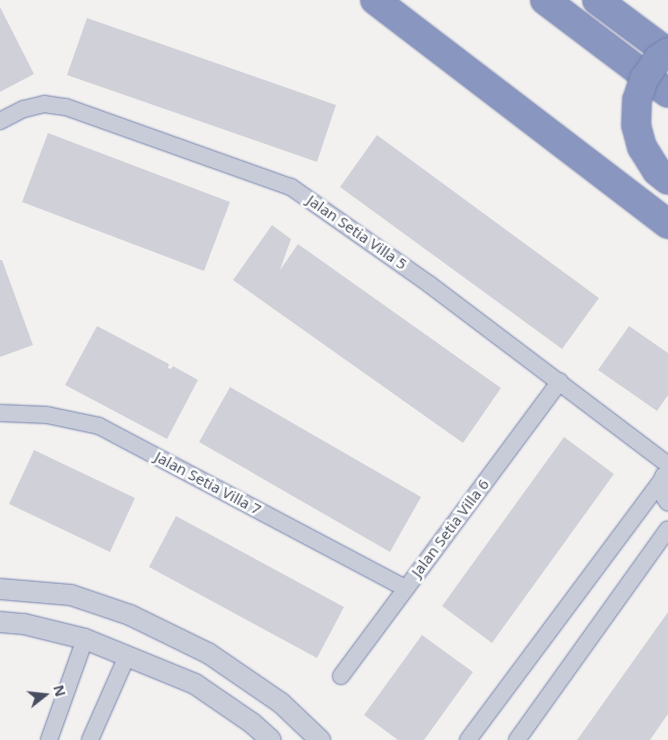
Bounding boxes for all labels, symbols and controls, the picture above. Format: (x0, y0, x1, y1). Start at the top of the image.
street label: Jalan Setia Villa 5 (304, 191, 410, 273)
street label: Jalan Setia Villa 7 (152, 447, 264, 519)
street label: Jalan Setia Villa 6 (407, 476, 493, 580)
north arrow (20, 670, 70, 720)
text: N (49, 683, 71, 699)

